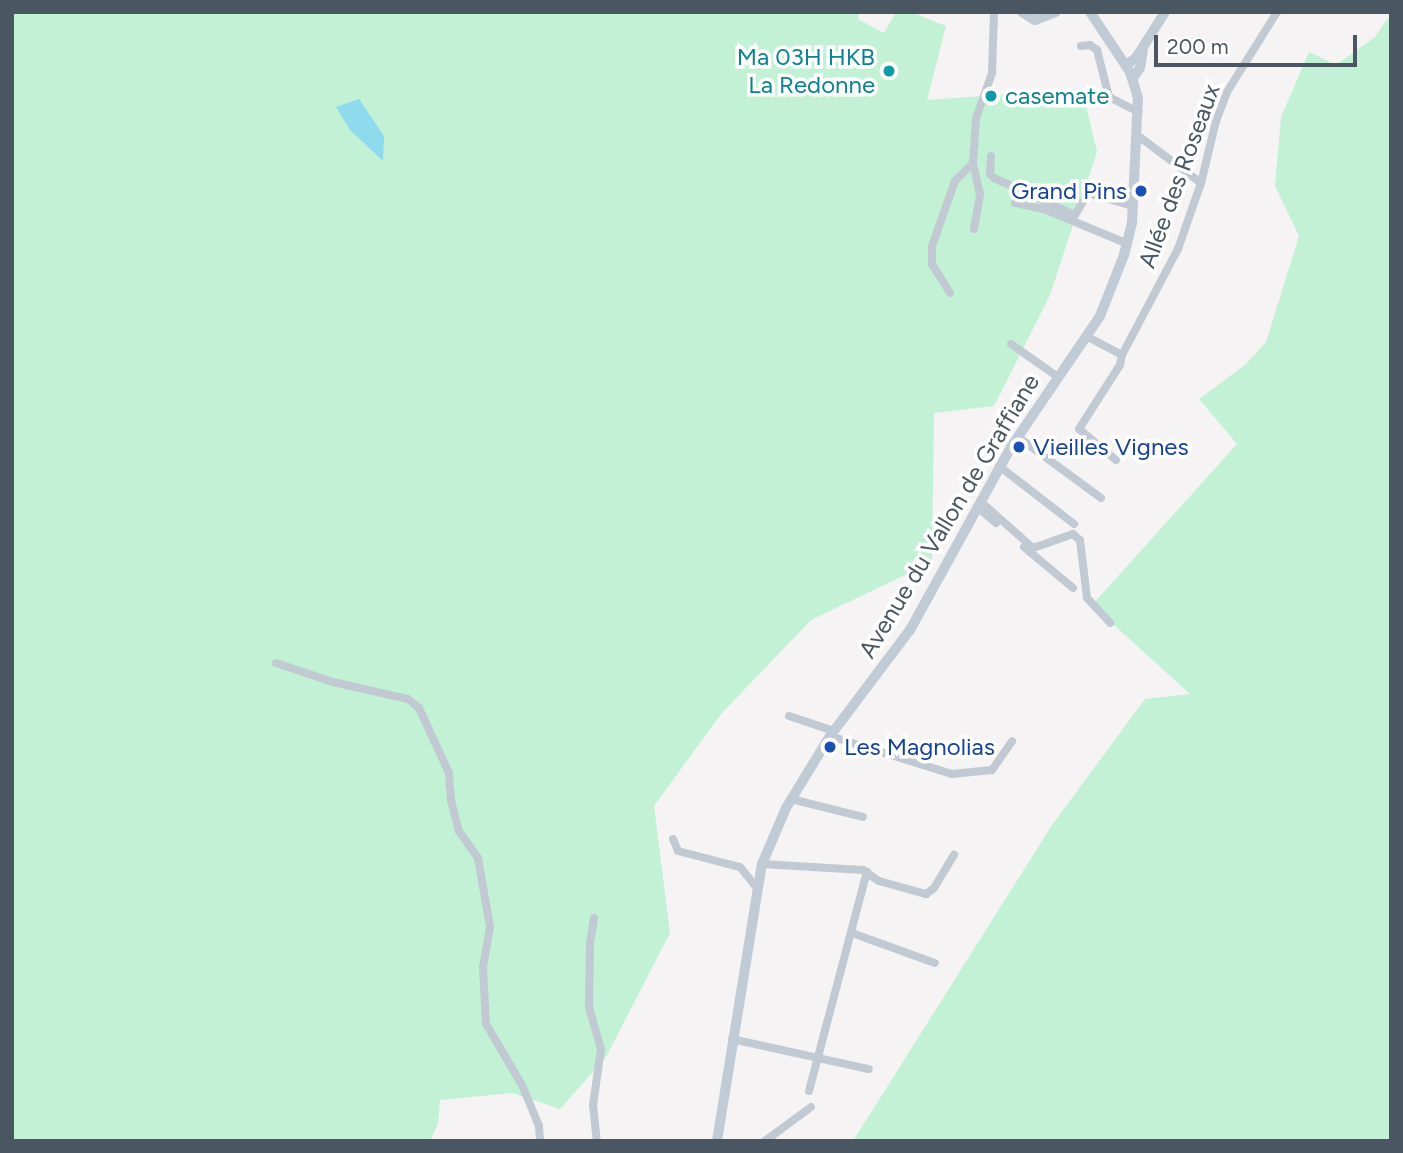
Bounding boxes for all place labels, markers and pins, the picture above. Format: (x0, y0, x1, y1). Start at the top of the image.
place label: Ma 03H HKB La Redonne (737, 43, 875, 99)
marker: Ma 03H HKB La Redonne (881, 63, 897, 79)
place label: casemate (1005, 82, 1109, 110)
marker: casemate (983, 88, 999, 104)
place label: Grand Pins (1011, 177, 1127, 205)
marker: Grand Pins (1133, 183, 1149, 199)
place label: Vieilles Vignes (1033, 433, 1189, 461)
marker: Vieilles Vignes (1011, 439, 1027, 455)
place label: Les Magnolias (844, 733, 995, 761)
marker: Les Magnolias (822, 739, 838, 755)

